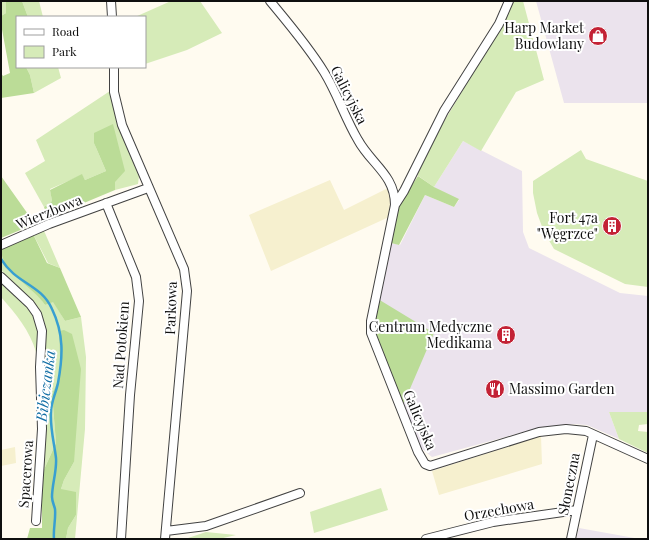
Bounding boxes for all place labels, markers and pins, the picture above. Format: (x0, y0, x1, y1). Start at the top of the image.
place label: Harp Market Budowlany (504, 18, 585, 53)
shop icon: Harp Market Budowlany (587, 25, 609, 47)
place label: Fort 47a "Węgrzce" (537, 208, 598, 243)
building icon: Fort 47a "Węgrzce" (601, 215, 623, 237)
place label: Centrum Medyczne Medikama (369, 317, 492, 352)
building icon: Centrum Medyczne Medikama (495, 324, 517, 346)
restaurant icon: Massimo Garden (484, 378, 506, 400)
place label: Massimo Garden (509, 379, 615, 398)

